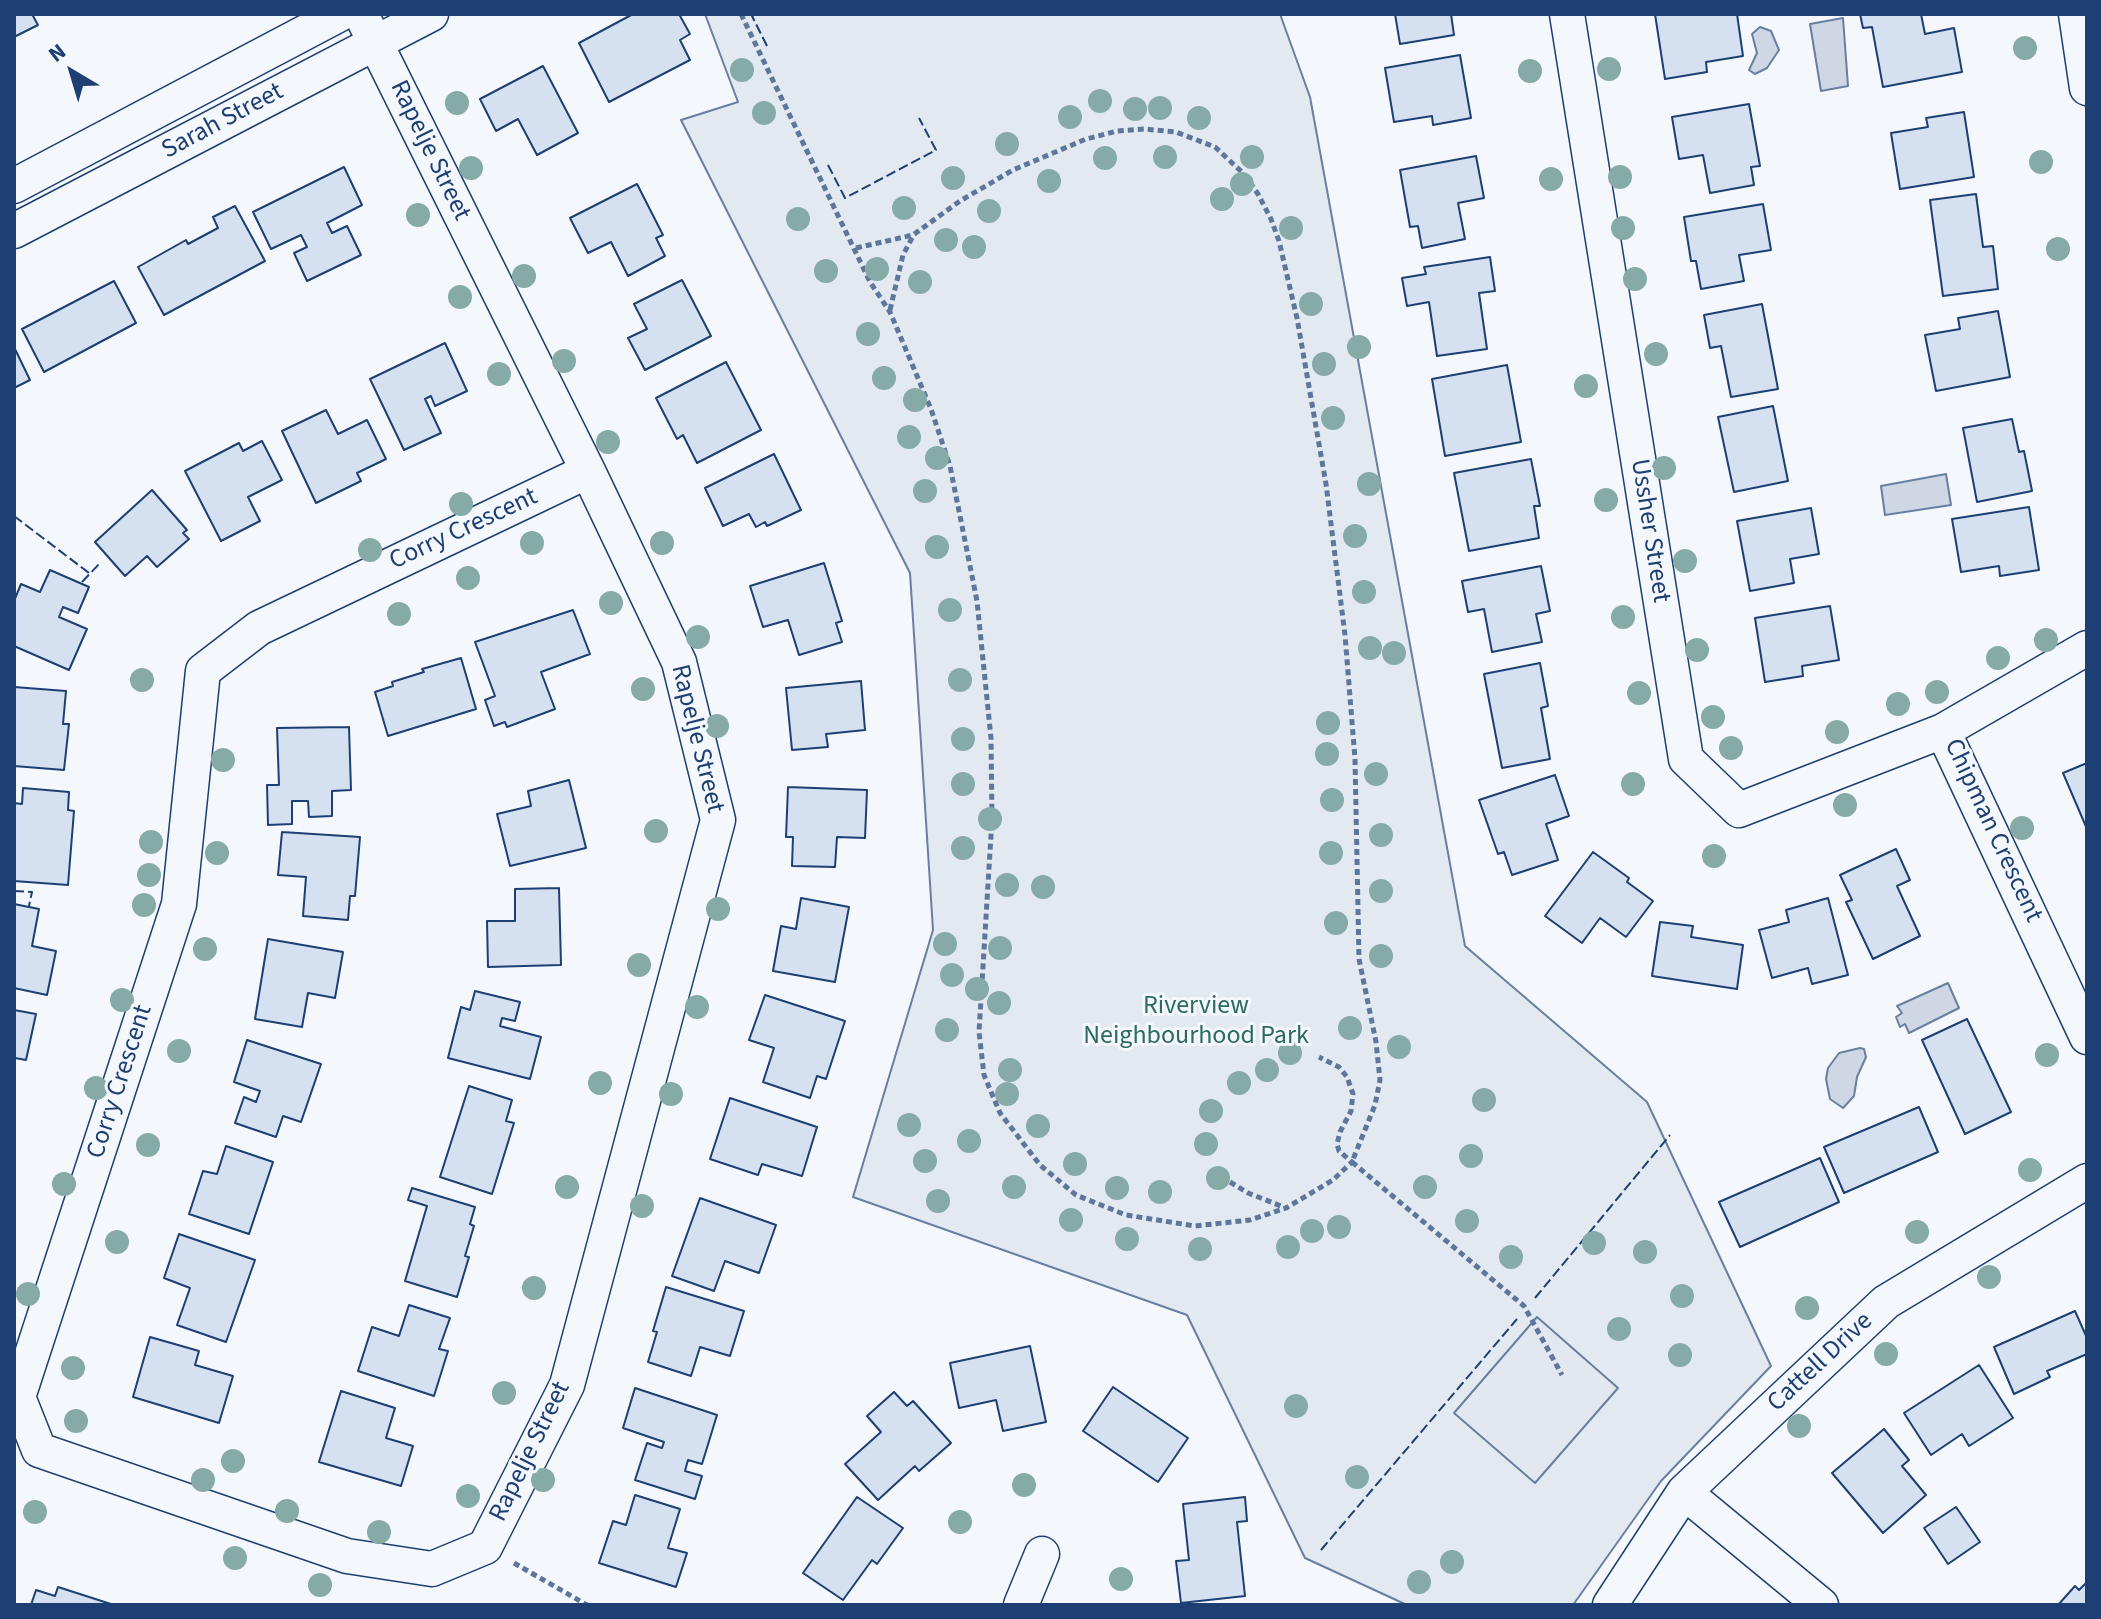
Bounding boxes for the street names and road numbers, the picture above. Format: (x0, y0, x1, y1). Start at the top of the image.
street label: Rapelje Street (382, 76, 476, 226)
street label: Sarah Street (157, 77, 289, 167)
street label: Ussher Street (1622, 457, 1676, 605)
street label: Corry Crescent (385, 482, 543, 578)
street label: Rapelje Street (663, 662, 729, 816)
street label: Chipman Crescent (1936, 734, 2048, 928)
street label: Corry Crescent (82, 1001, 160, 1163)
street label: Cattell Drive (1762, 1307, 1880, 1419)
street label: Rapelje Street (484, 1377, 578, 1527)

